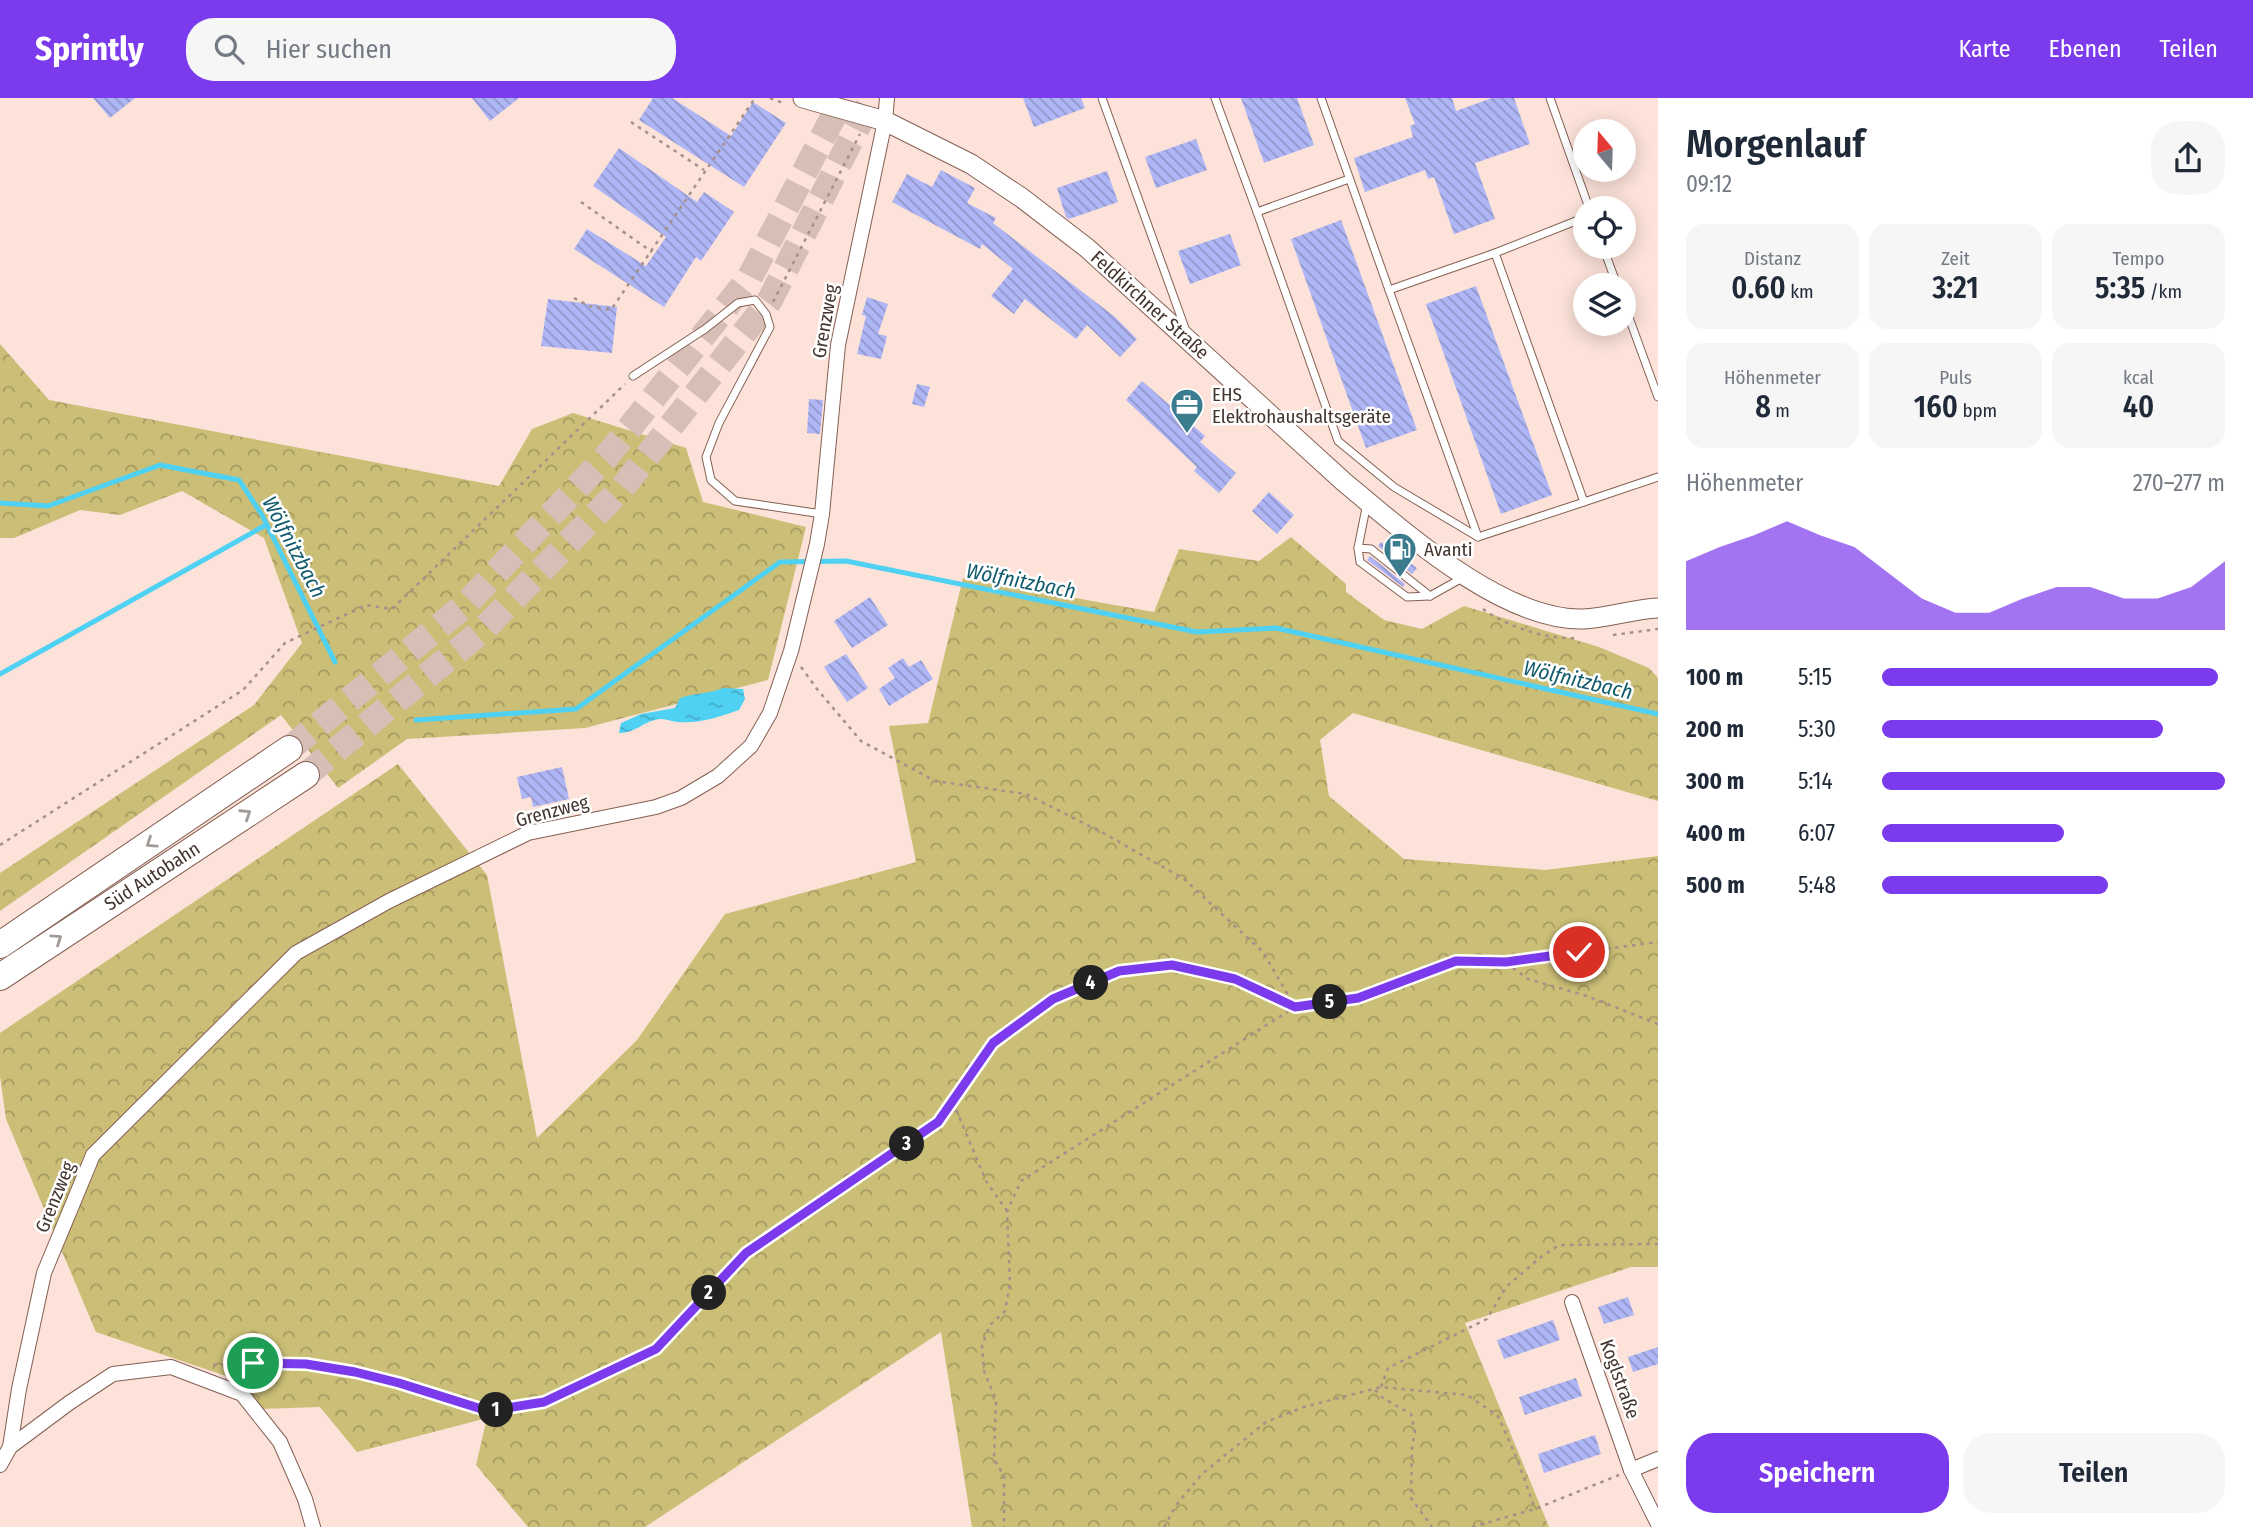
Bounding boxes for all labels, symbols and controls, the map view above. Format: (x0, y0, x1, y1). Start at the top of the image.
search box (186, 18, 676, 81)
text: Sprintly (35, 29, 144, 69)
icon: search (210, 30, 248, 68)
text: Hier suchen (266, 34, 392, 65)
text: Karte (1959, 35, 2011, 63)
text: Ebenen (2049, 35, 2122, 63)
text: Teilen (2160, 35, 2218, 63)
north arrow (1573, 119, 1636, 182)
map controls (1573, 119, 1636, 336)
text: Morgenlauf (1686, 121, 1865, 167)
button: share (2151, 121, 2225, 195)
text: 09:12 (1686, 170, 1732, 198)
button: locate (1573, 196, 1636, 259)
street label: Feldkirchner Straße (1086, 246, 1214, 364)
text: Distanz (1744, 247, 1801, 270)
text: Zeit (1941, 247, 1970, 270)
text: Tempo (2113, 247, 2164, 270)
text: 0.60 (1731, 270, 1786, 306)
text: 3:21 (1932, 270, 1979, 306)
text: 5:35 (2095, 270, 2145, 306)
button: layers (1573, 273, 1636, 336)
text: km (1786, 280, 1814, 303)
text: /km (2145, 280, 2182, 303)
street label: Grenzweg (807, 282, 843, 360)
text: Höhenmeter (1724, 366, 1821, 389)
text: Puls (1939, 366, 1972, 389)
text: kcal (2123, 366, 2154, 389)
place label: EHS Elektrohaushaltsgeräte (1212, 383, 1391, 428)
office icon: EHS Elektrohaushaltsgeräte (1168, 386, 1206, 435)
text: 8 (1755, 389, 1771, 425)
text: 160 (1914, 389, 1958, 425)
text: 40 (2123, 389, 2154, 425)
text: m (1771, 399, 1790, 422)
text: bpm (1958, 399, 1997, 422)
text: Höhenmeter (1686, 469, 1803, 497)
text: 270–277 m (2133, 469, 2225, 497)
water label: Wölfnitzbach (256, 492, 332, 602)
fuel station icon: Avanti (1381, 530, 1419, 579)
place label: Avanti (1424, 538, 1473, 561)
water label: Wölfnitzbach (964, 558, 1078, 604)
water label: Wölfnitzbach (1521, 655, 1635, 705)
text: 100 m (1686, 663, 1743, 691)
text: 5:15 (1798, 663, 1832, 691)
text: 200 m (1686, 715, 1744, 743)
text: 5:30 (1798, 715, 1836, 743)
text: 300 m (1686, 767, 1744, 795)
text: 5:14 (1798, 767, 1833, 795)
street label: Grenzweg (513, 790, 591, 832)
one-way arrow (239, 809, 252, 822)
text: 400 m (1686, 819, 1745, 847)
text: 6:07 (1798, 819, 1835, 847)
one-way arrow (146, 835, 159, 847)
street label: Süd Autobahn (100, 837, 204, 915)
text: 500 m (1686, 871, 1745, 899)
text: 5:48 (1798, 871, 1836, 899)
pin (1549, 922, 1609, 982)
icon: check (1560, 933, 1598, 971)
one-way arrow (49, 935, 62, 947)
pin: 4 (1074, 966, 1108, 1001)
text: 4 (1086, 971, 1095, 994)
pin: 5 (1312, 984, 1348, 1020)
text: 5 (1325, 990, 1334, 1013)
pin: 3 (890, 1126, 925, 1162)
text: 3 (902, 1132, 911, 1155)
street label: Grenzweg (30, 1158, 80, 1236)
pin: 2 (692, 1276, 726, 1310)
text: 2 (704, 1281, 713, 1304)
pin (223, 1333, 283, 1393)
street label: Koglstraße (1595, 1336, 1645, 1422)
icon: arrive (234, 1344, 272, 1382)
pin: 1 (478, 1392, 514, 1428)
text: 1 (491, 1398, 500, 1421)
button: Speichern (1686, 1433, 1949, 1513)
button: Teilen (1963, 1433, 2225, 1513)

